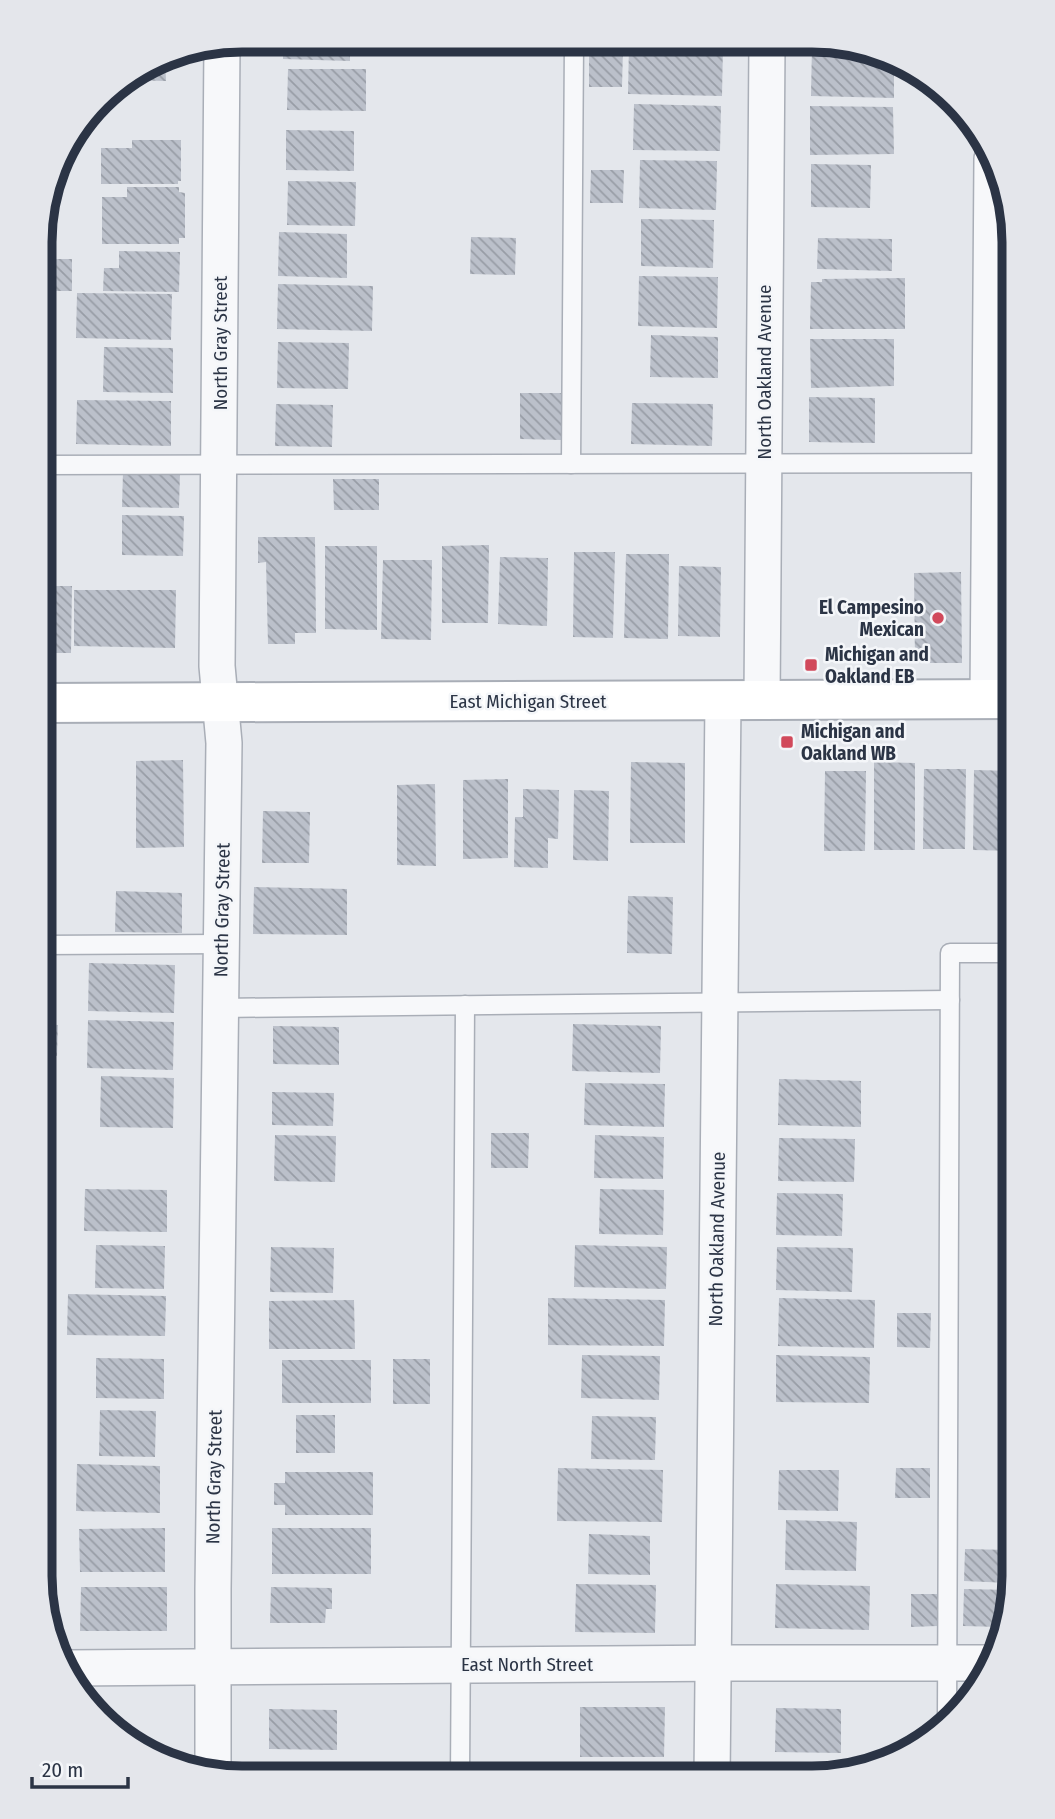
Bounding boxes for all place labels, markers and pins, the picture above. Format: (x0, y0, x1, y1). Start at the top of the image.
place label: El Campesino Mexican (819, 596, 924, 641)
marker: El Campesino Mexican (930, 610, 946, 626)
place label: Michigan and Oakland EB (825, 643, 929, 688)
marker: Michigan and Oakland EB (803, 657, 819, 673)
place label: Michigan and Oakland WB (801, 720, 905, 765)
marker: Michigan and Oakland WB (779, 734, 795, 750)

